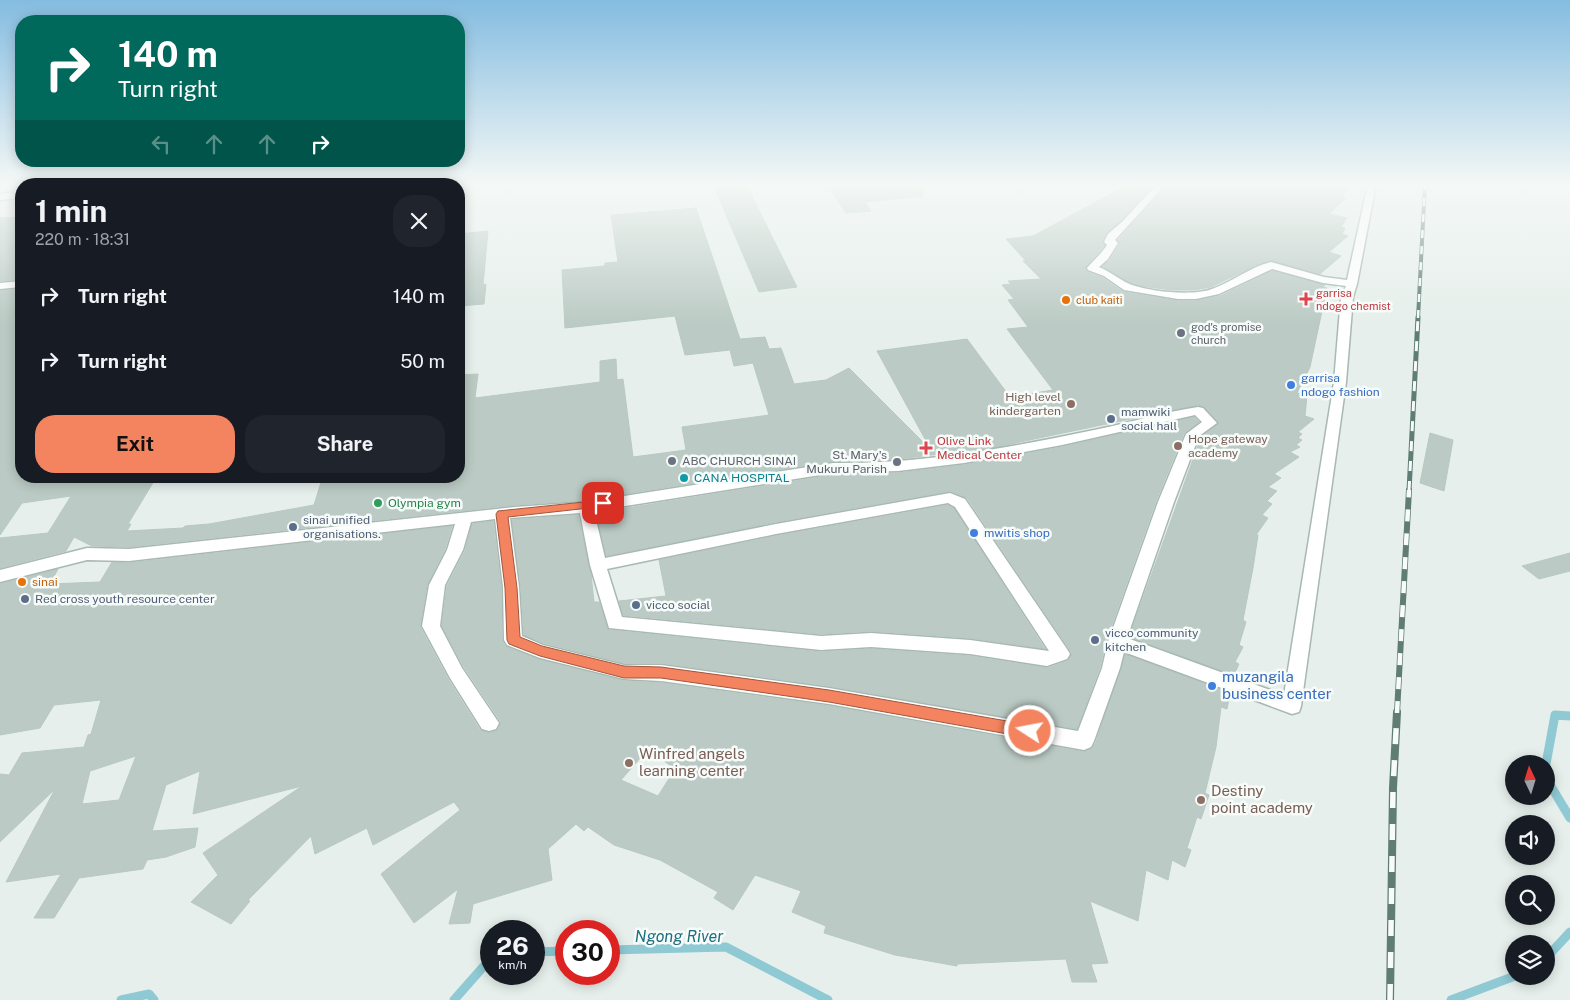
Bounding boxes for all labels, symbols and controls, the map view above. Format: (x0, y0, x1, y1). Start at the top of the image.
text: 140 m (118, 34, 218, 75)
icon: right (35, 35, 100, 100)
text: Turn right (118, 76, 218, 102)
icon: left (147, 130, 175, 158)
icon: ahead (200, 130, 228, 158)
icon: ahead (253, 130, 281, 158)
icon: right (306, 130, 334, 158)
text: 1 min (35, 193, 107, 229)
button: close (393, 195, 445, 247)
text: 220 m · 18:31 (35, 230, 130, 249)
icon: right (35, 282, 63, 310)
text: Turn right (78, 285, 167, 307)
text: 140 m (393, 285, 445, 307)
place label: garrisa ndogo chemist (1316, 287, 1391, 312)
marker: garrisa ndogo chemist (1300, 293, 1312, 305)
marker: club kaiti (1060, 294, 1072, 306)
place label: club kaiti (1076, 294, 1123, 306)
place label: god's promise church (1191, 321, 1261, 346)
marker: god's promise church (1175, 327, 1187, 339)
icon: right (35, 347, 63, 375)
text: Turn right (78, 350, 167, 372)
text: 50 m (400, 350, 445, 372)
place label: garrisa ndogo fashion (1301, 371, 1380, 399)
marker: garrisa ndogo fashion (1285, 379, 1297, 391)
place label: High level kindergarten (989, 390, 1061, 418)
marker: High level kindergarten (1065, 398, 1077, 410)
place label: mamwiki social hall (1121, 405, 1177, 433)
marker: mamwiki social hall (1105, 413, 1117, 425)
button: Exit (35, 415, 235, 473)
button: Share (245, 415, 445, 473)
place label: Hope gateway academy (1188, 432, 1268, 460)
place label: Olive Link Medical Center (937, 434, 1022, 462)
marker: Hope gateway academy (1172, 440, 1184, 452)
marker: Olive Link Medical Center (919, 441, 933, 455)
place label: St. Mary's Mukuru Parish (806, 448, 887, 476)
place label: ABC CHURCH SINAI (682, 454, 796, 468)
marker: ABC CHURCH SINAI (666, 455, 678, 467)
marker: St. Mary's Mukuru Parish (891, 456, 903, 468)
place label: CANA HOSPITAL (694, 471, 790, 485)
marker: CANA HOSPITAL (678, 472, 690, 484)
pin (582, 482, 624, 524)
icon: arrive (589, 489, 617, 517)
place label: Olympia gym (388, 496, 461, 510)
marker: Olympia gym (372, 497, 384, 509)
place label: sinai unified organisations. (303, 513, 381, 541)
marker: sinai unified organisations. (287, 521, 299, 533)
place label: mwitis shop (984, 526, 1050, 540)
marker: mwitis shop (968, 527, 980, 539)
place label: sinai (32, 575, 58, 589)
marker: sinai (16, 576, 28, 588)
place label: Red cross youth resource center (35, 592, 215, 606)
marker: Red cross youth resource center (19, 593, 31, 605)
place label: vicco social (646, 598, 711, 612)
marker: vicco social (630, 599, 642, 611)
place label: vicco community kitchen (1105, 626, 1199, 654)
marker: vicco community kitchen (1089, 634, 1101, 646)
place label: muzangila business center (1222, 668, 1332, 702)
marker: muzangila business center (1206, 680, 1218, 692)
position arrow (1003, 704, 1055, 756)
place label: Winfred angels learning center (639, 745, 745, 779)
north arrow (1505, 755, 1555, 805)
map controls (1505, 755, 1555, 985)
marker: Winfred angels learning center (623, 757, 635, 769)
place label: Destiny point academy (1211, 782, 1313, 816)
marker: Destiny point academy (1195, 794, 1207, 806)
button: sound (1505, 815, 1555, 865)
button: search (1505, 875, 1555, 925)
speed limit sign: 30 (555, 920, 620, 985)
water label: Ngong River (635, 927, 724, 946)
text: 26 (496, 931, 529, 961)
button: layers (1505, 935, 1555, 985)
text: km/h (498, 958, 527, 972)

